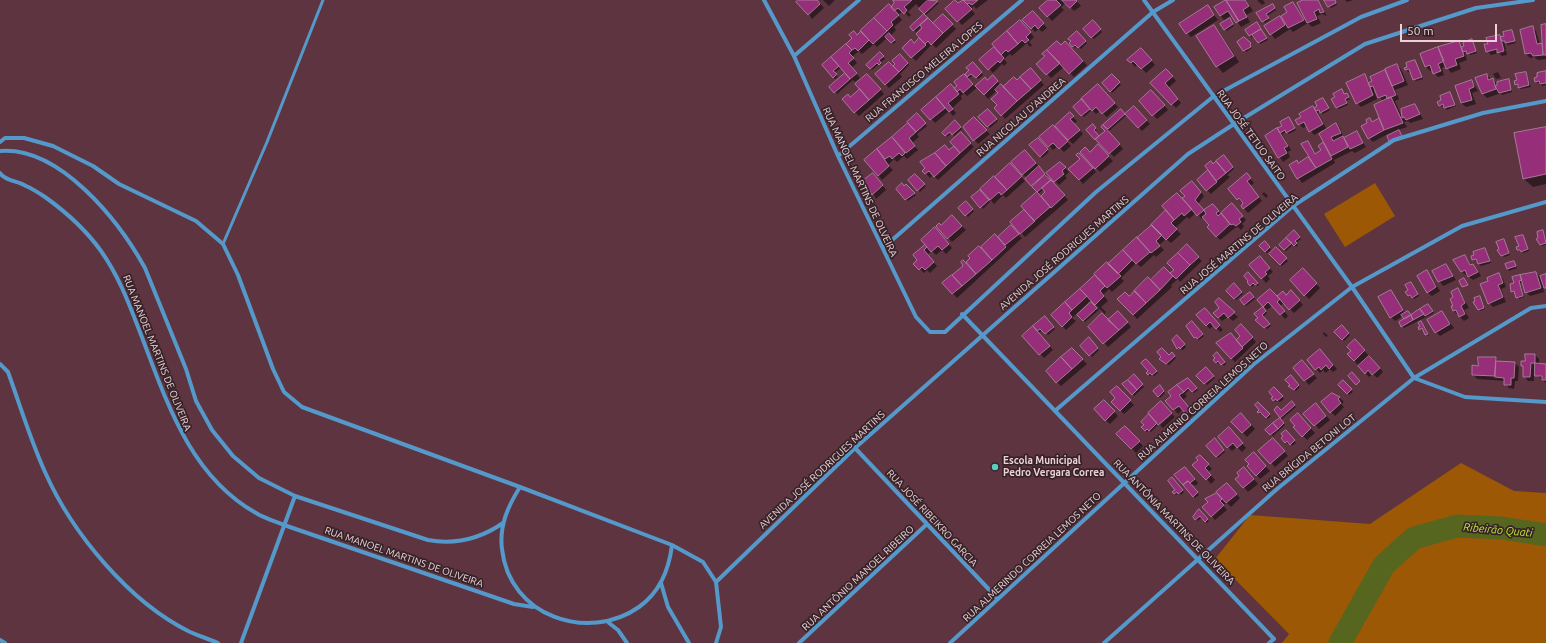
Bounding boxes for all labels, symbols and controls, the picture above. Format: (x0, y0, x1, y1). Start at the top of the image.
scale bar (1402, 16, 1499, 42)
street label: RUA FRANCISCO MELEIRA LOPES (863, 19, 985, 125)
text: 50 m (1407, 24, 1434, 37)
street label: RUA NICOLAU D'ANDREA (974, 75, 1068, 159)
street label: RUA JOSÉ TETUO SAITO (1214, 87, 1288, 183)
street label: RUA MANOEL MARTINS DE OLVEIRA (820, 105, 900, 259)
street label: RUA JOSÉ MARTINS DE OLIVEIRA (1178, 191, 1300, 297)
street label: AVENIDA JOSÉ RODRIGUES MARTINS (997, 194, 1131, 312)
street label: RUA MANOEL MARTINS DE OLIVEIRA (120, 273, 194, 433)
street label: RUA ALMENIO CORREIA LEMOS NETO (1135, 339, 1271, 463)
street label: AVENIDA JOSÉ RODRIGUES MARTINS (757, 408, 887, 532)
street label: RUA BRÍGIDA BETONI LOT (1260, 412, 1358, 494)
place label: Escola Municipal Pedro Vergara Correa (1003, 455, 1104, 478)
street label: RUA ANTÔNIA MARTINS DE OLIVEIRA (1111, 457, 1237, 587)
marker: Escola Municipal Pedro Vergara Correa (990, 462, 1000, 472)
street label: RUA JOSÉ RIBEIKRO GARCIA (884, 467, 980, 569)
street label: RUA ALMERINDO CORREIA LEMOS NETO (960, 490, 1104, 624)
water label: Ribeirão Quati (1463, 520, 1533, 540)
street label: RUA ANTÔNIO MANOEL RIBEIRO (800, 523, 916, 633)
street label: RUA MANOEL MARTINS DE OLIVEIRA (323, 524, 485, 590)

